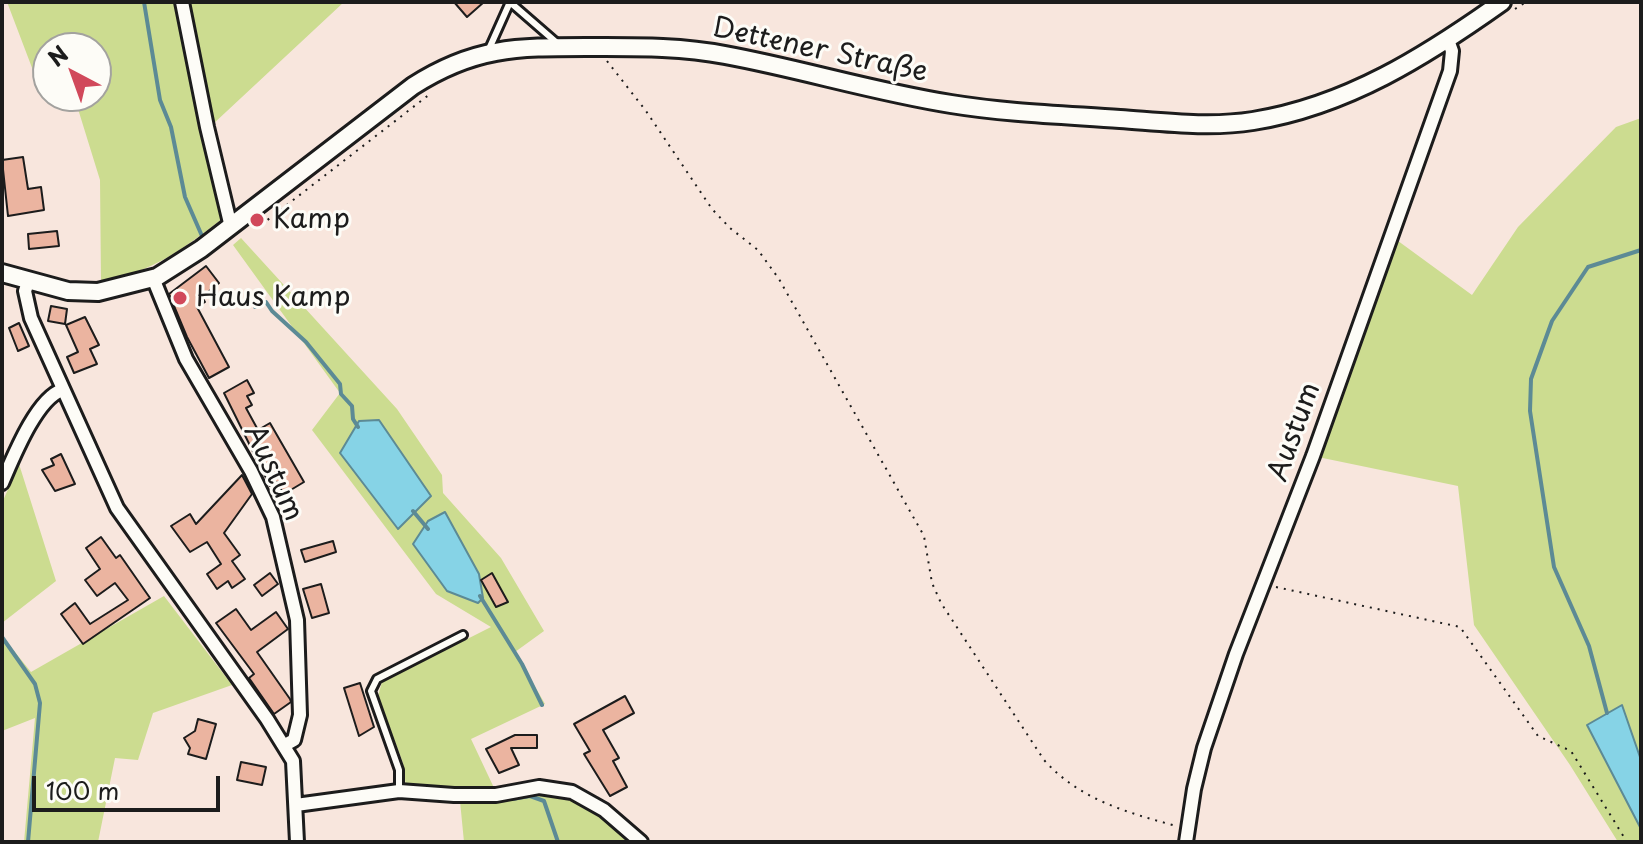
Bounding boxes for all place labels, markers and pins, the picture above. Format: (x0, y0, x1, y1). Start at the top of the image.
place label: Kamp (273, 203, 350, 237)
marker: Kamp (248, 211, 266, 229)
place label: Haus Kamp (196, 281, 351, 315)
marker: Haus Kamp (171, 289, 189, 307)

